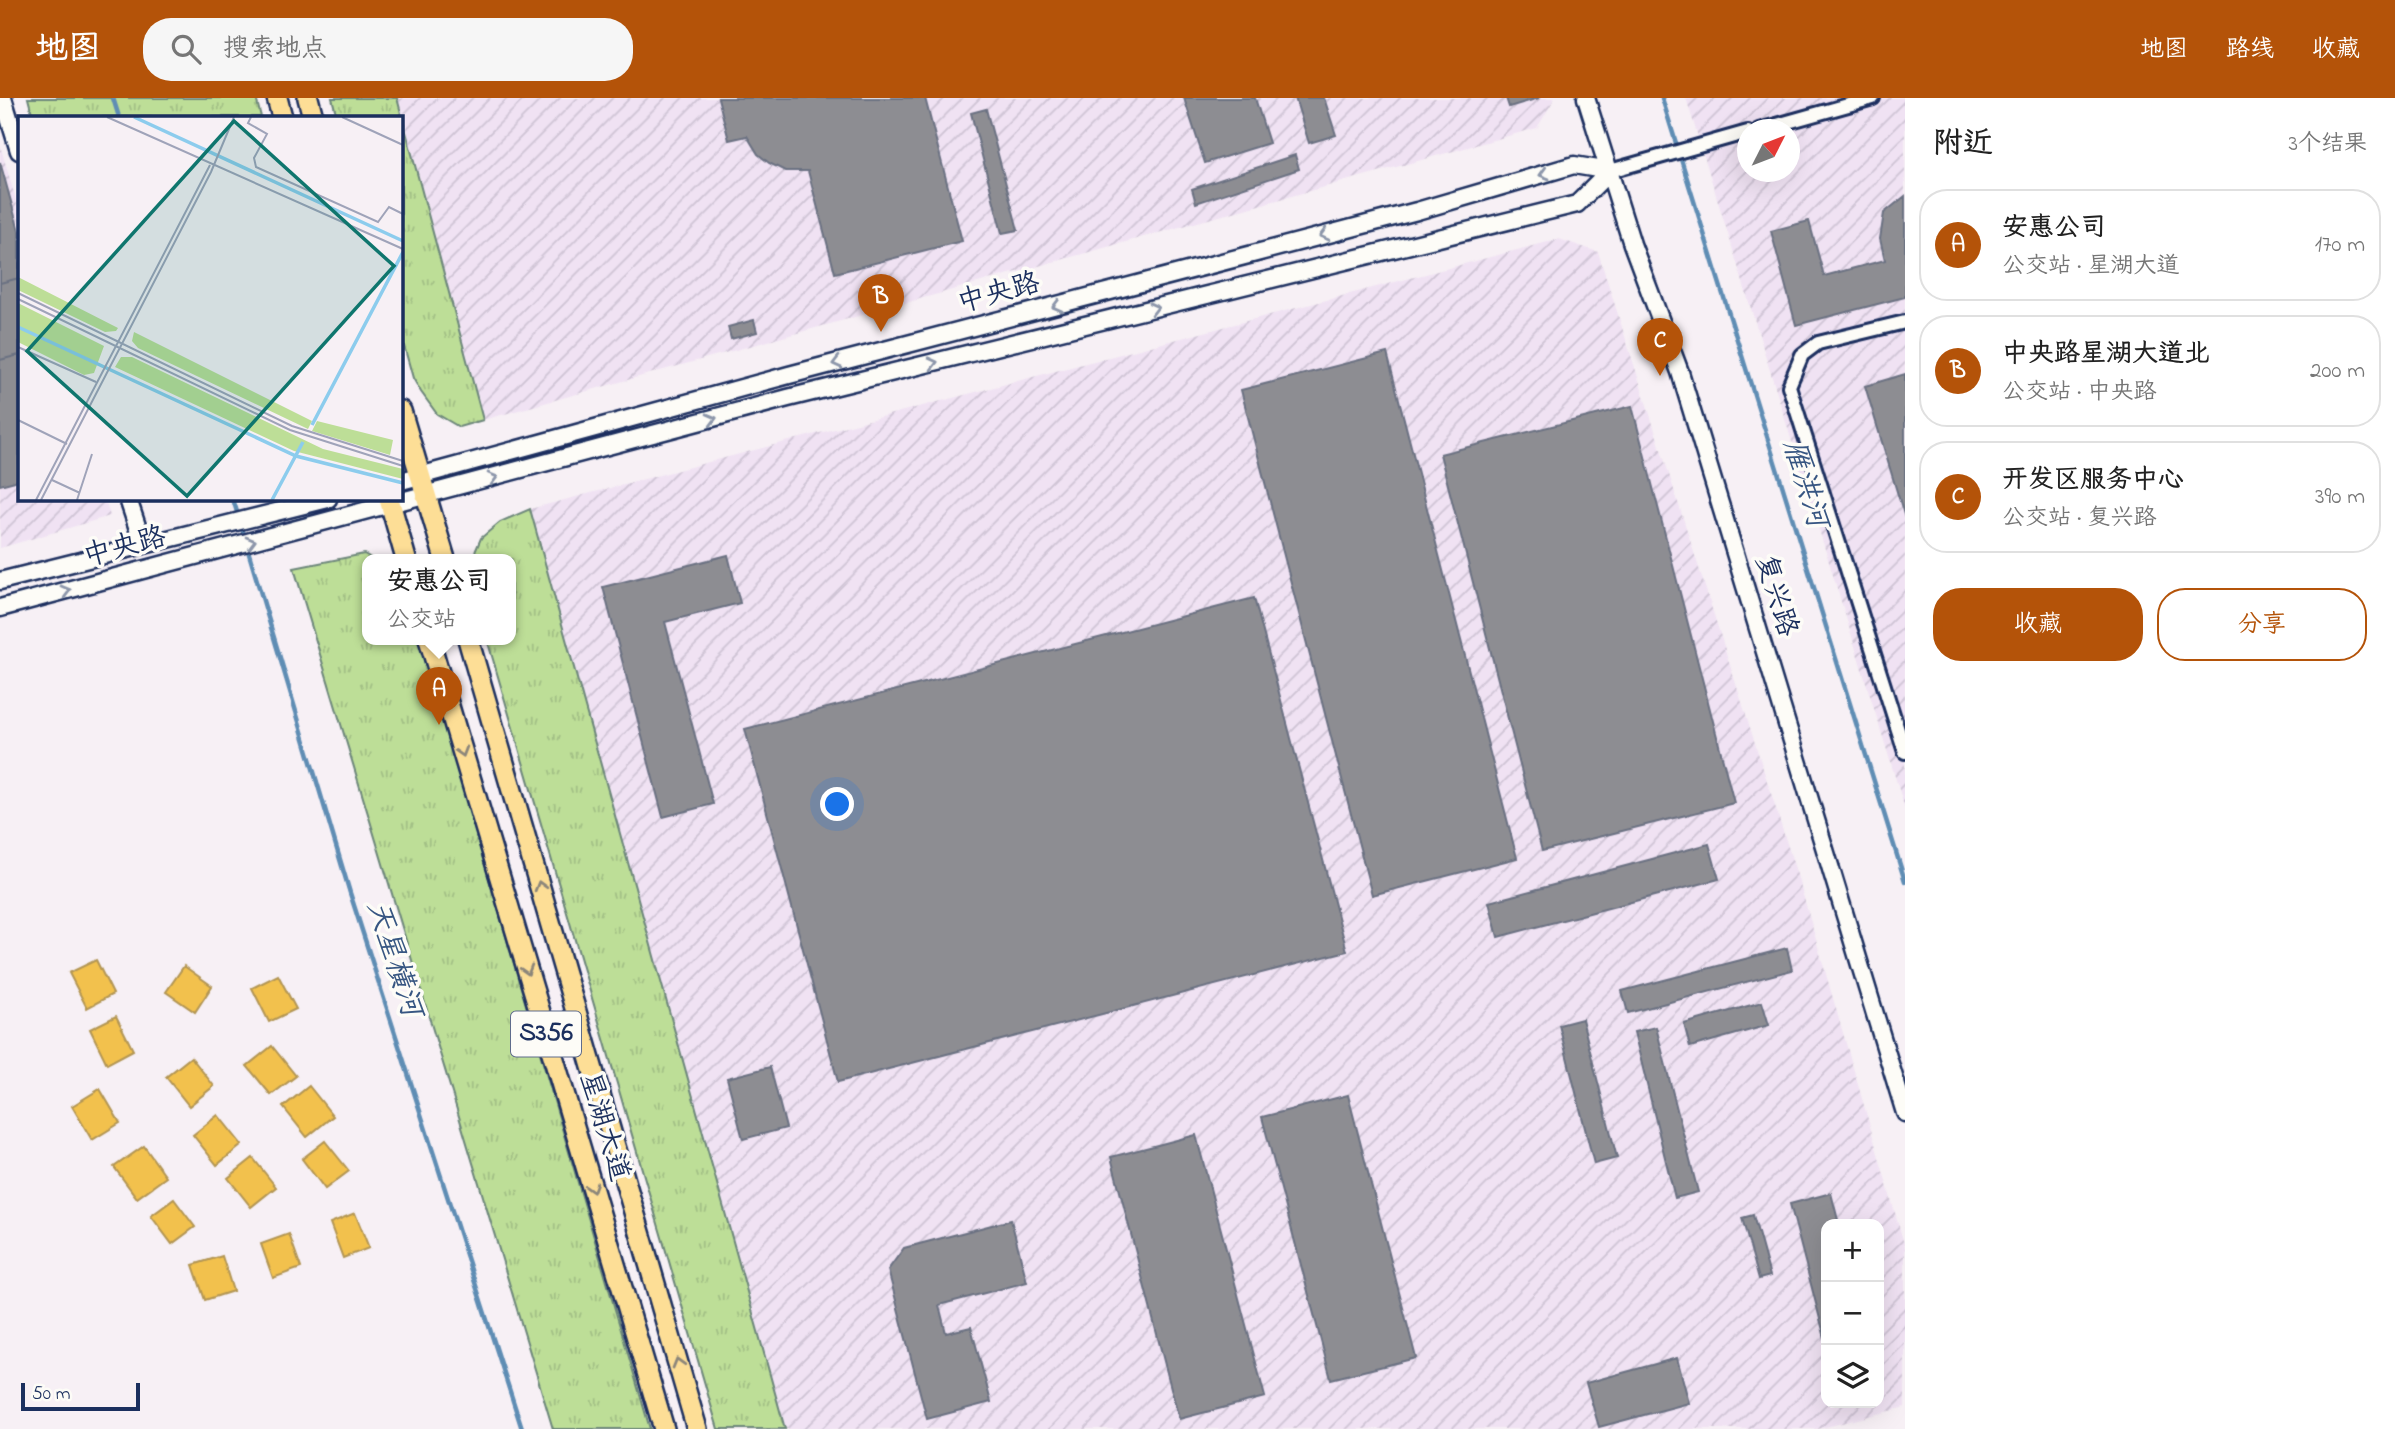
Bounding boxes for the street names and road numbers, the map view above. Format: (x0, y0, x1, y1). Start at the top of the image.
street label: 中央路 (953, 263, 1045, 325)
street label: 中央路 (79, 517, 171, 579)
street label: 复兴路 (1743, 550, 1807, 642)
road number: S356 (511, 1012, 581, 1057)
street label: 星湖大道 (567, 1067, 639, 1187)

